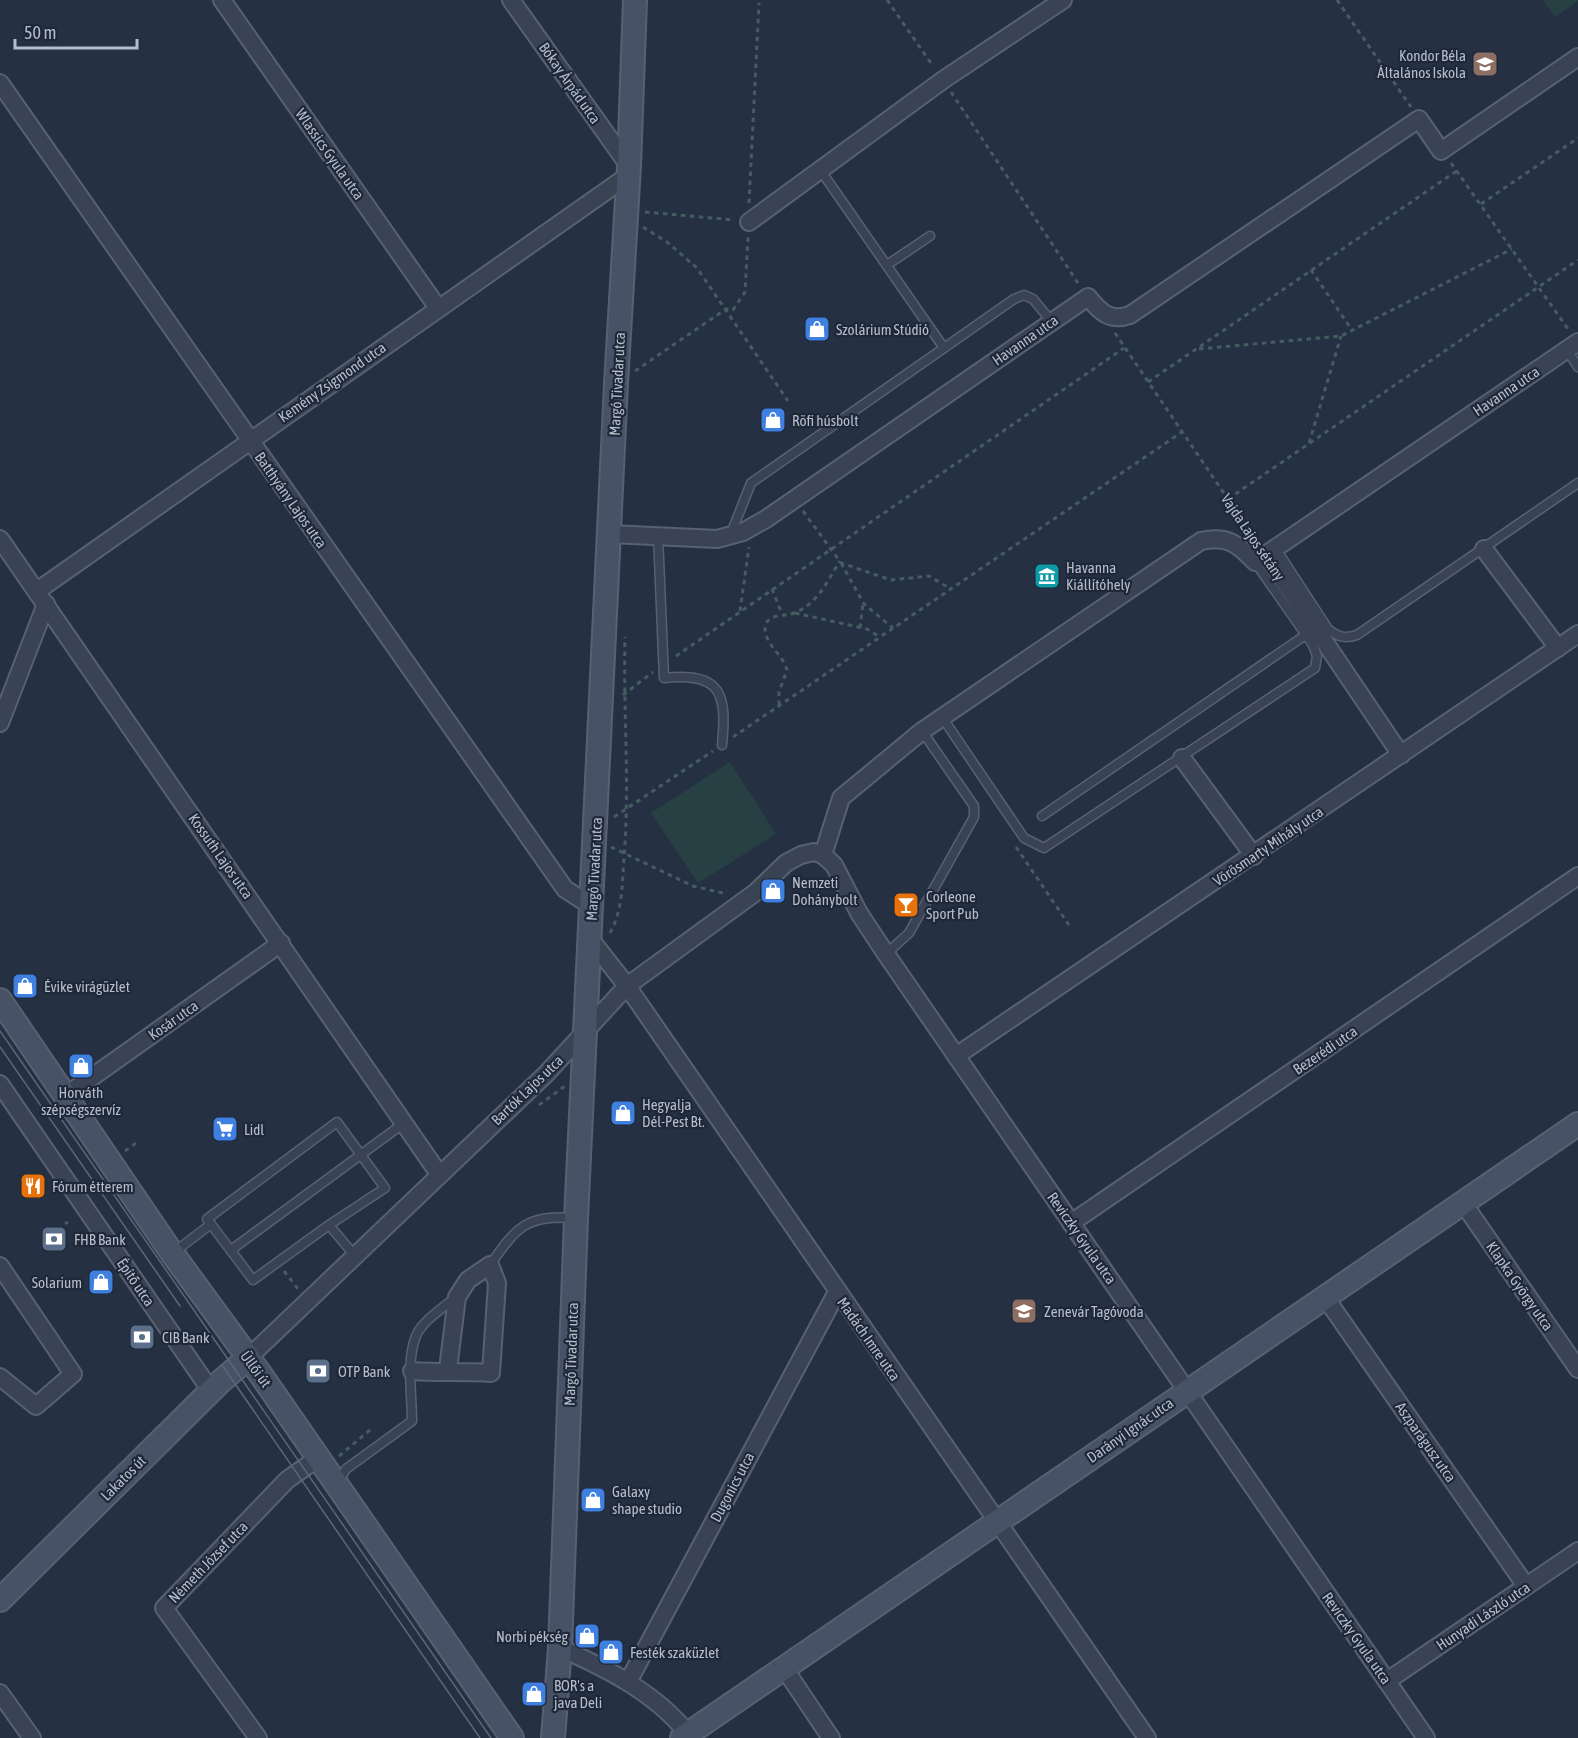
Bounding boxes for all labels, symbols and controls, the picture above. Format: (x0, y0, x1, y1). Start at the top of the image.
scale bar (15, 12, 136, 50)
text: 50 m (24, 22, 56, 43)
street label: Bókay Árpád utca (536, 39, 604, 127)
place label: Kondor Béla Általános Iskola (1377, 47, 1466, 81)
school or university icon: Kondor Béla Általános Iskola (1470, 49, 1500, 79)
street label: Wlassics Gyula utca (292, 105, 368, 203)
street label: Havanna utca (989, 311, 1061, 369)
shop icon: Szolárium Stúdió (802, 314, 832, 344)
place label: Szolárium Stúdió (836, 321, 929, 338)
street label: Margó Tivadar utca (606, 332, 628, 436)
street label: Kemény Zsigmond utca (275, 339, 389, 425)
street label: Havanna utca (1470, 363, 1542, 419)
shop icon: Röfi húsbolt (758, 405, 788, 435)
place label: Röfi húsbolt (792, 412, 858, 429)
street label: Batthyány Lajos utca (252, 449, 330, 551)
street label: Vajda Lajos sétány (1218, 490, 1288, 584)
place label: Havanna Kiállítóhely (1066, 559, 1131, 593)
museum icon: Havanna Kiállítóhely (1032, 561, 1062, 591)
street label: Vörösmarty Mihály utca (1210, 803, 1326, 889)
street label: Kossuth Lajos utca (185, 810, 257, 902)
street label: Margó Tivadar utca (583, 817, 605, 921)
place label: Nemzeti Dohánybolt (792, 874, 858, 908)
shop icon: Nemzeti Dohánybolt (758, 876, 788, 906)
place label: Corleone Sport Pub (926, 888, 979, 922)
bar icon: Corleone Sport Pub (891, 890, 921, 920)
shop icon: Évike virágüzlet (10, 971, 40, 1001)
place label: Évike virágüzlet (44, 978, 130, 995)
street label: Kosár utca (145, 997, 201, 1043)
street label: Bezerédi utca (1290, 1022, 1360, 1078)
shop icon: Horváth szépségszervíz (66, 1051, 96, 1081)
street label: Bartók Lajos utca (488, 1052, 566, 1128)
place label: Horváth szépségszervíz (41, 1084, 122, 1118)
place label: Hegyalja Dél-Pest Bt. (642, 1096, 705, 1130)
shop icon: Hegyalja Dél-Pest Bt. (608, 1098, 638, 1128)
supermarket icon: Lidl (210, 1114, 240, 1144)
place label: Lidl (244, 1121, 264, 1138)
restaurant icon: Fórum étterem (18, 1171, 48, 1201)
place label: Fórum étterem (52, 1178, 133, 1195)
street label: Reviczky Gyula utca (1044, 1189, 1120, 1287)
bank icon: FHB Bank (39, 1224, 69, 1254)
place label: FHB Bank (74, 1231, 126, 1248)
street label: Klapka György utca (1483, 1238, 1557, 1334)
street label: Építő utca (114, 1255, 158, 1309)
shop icon: Solarium (86, 1267, 116, 1297)
place label: Solarium (32, 1274, 82, 1291)
street label: Madách Imre utca (834, 1294, 904, 1384)
school or university icon: Zenevár Tagóvoda (1009, 1296, 1039, 1326)
street label: Margó Tivadar utca (561, 1302, 581, 1406)
place label: Zenevár Tagóvoda (1044, 1303, 1144, 1320)
bank icon: CIB Bank (127, 1322, 157, 1352)
place label: CIB Bank (162, 1329, 210, 1346)
street label: Üllői út (237, 1348, 275, 1390)
bank icon: OTP Bank (303, 1356, 333, 1386)
place label: OTP Bank (338, 1363, 391, 1380)
street label: Darányi Ignác utca (1084, 1394, 1176, 1466)
street label: Aszparágusz utca (1392, 1399, 1460, 1485)
street label: Dugonics utca (707, 1449, 757, 1525)
street label: Lakatos út (97, 1452, 149, 1504)
place label: Galaxy shape studio (612, 1483, 682, 1517)
shop icon: Galaxy shape studio (578, 1485, 608, 1515)
street label: Németh József utca (165, 1518, 251, 1606)
street label: Hunyadi László utca (1433, 1578, 1533, 1654)
street label: Reviczky Gyula utca (1319, 1589, 1395, 1687)
shop icon: Norbi pékség (572, 1621, 602, 1651)
place label: Norbi pékség (496, 1628, 569, 1645)
shop icon: Festék szaküzlet (596, 1637, 626, 1667)
place label: Festék szaküzlet (630, 1644, 719, 1661)
place label: BOR's a java Deli (553, 1677, 602, 1711)
shop icon: BOR's a java Deli (519, 1679, 549, 1709)

